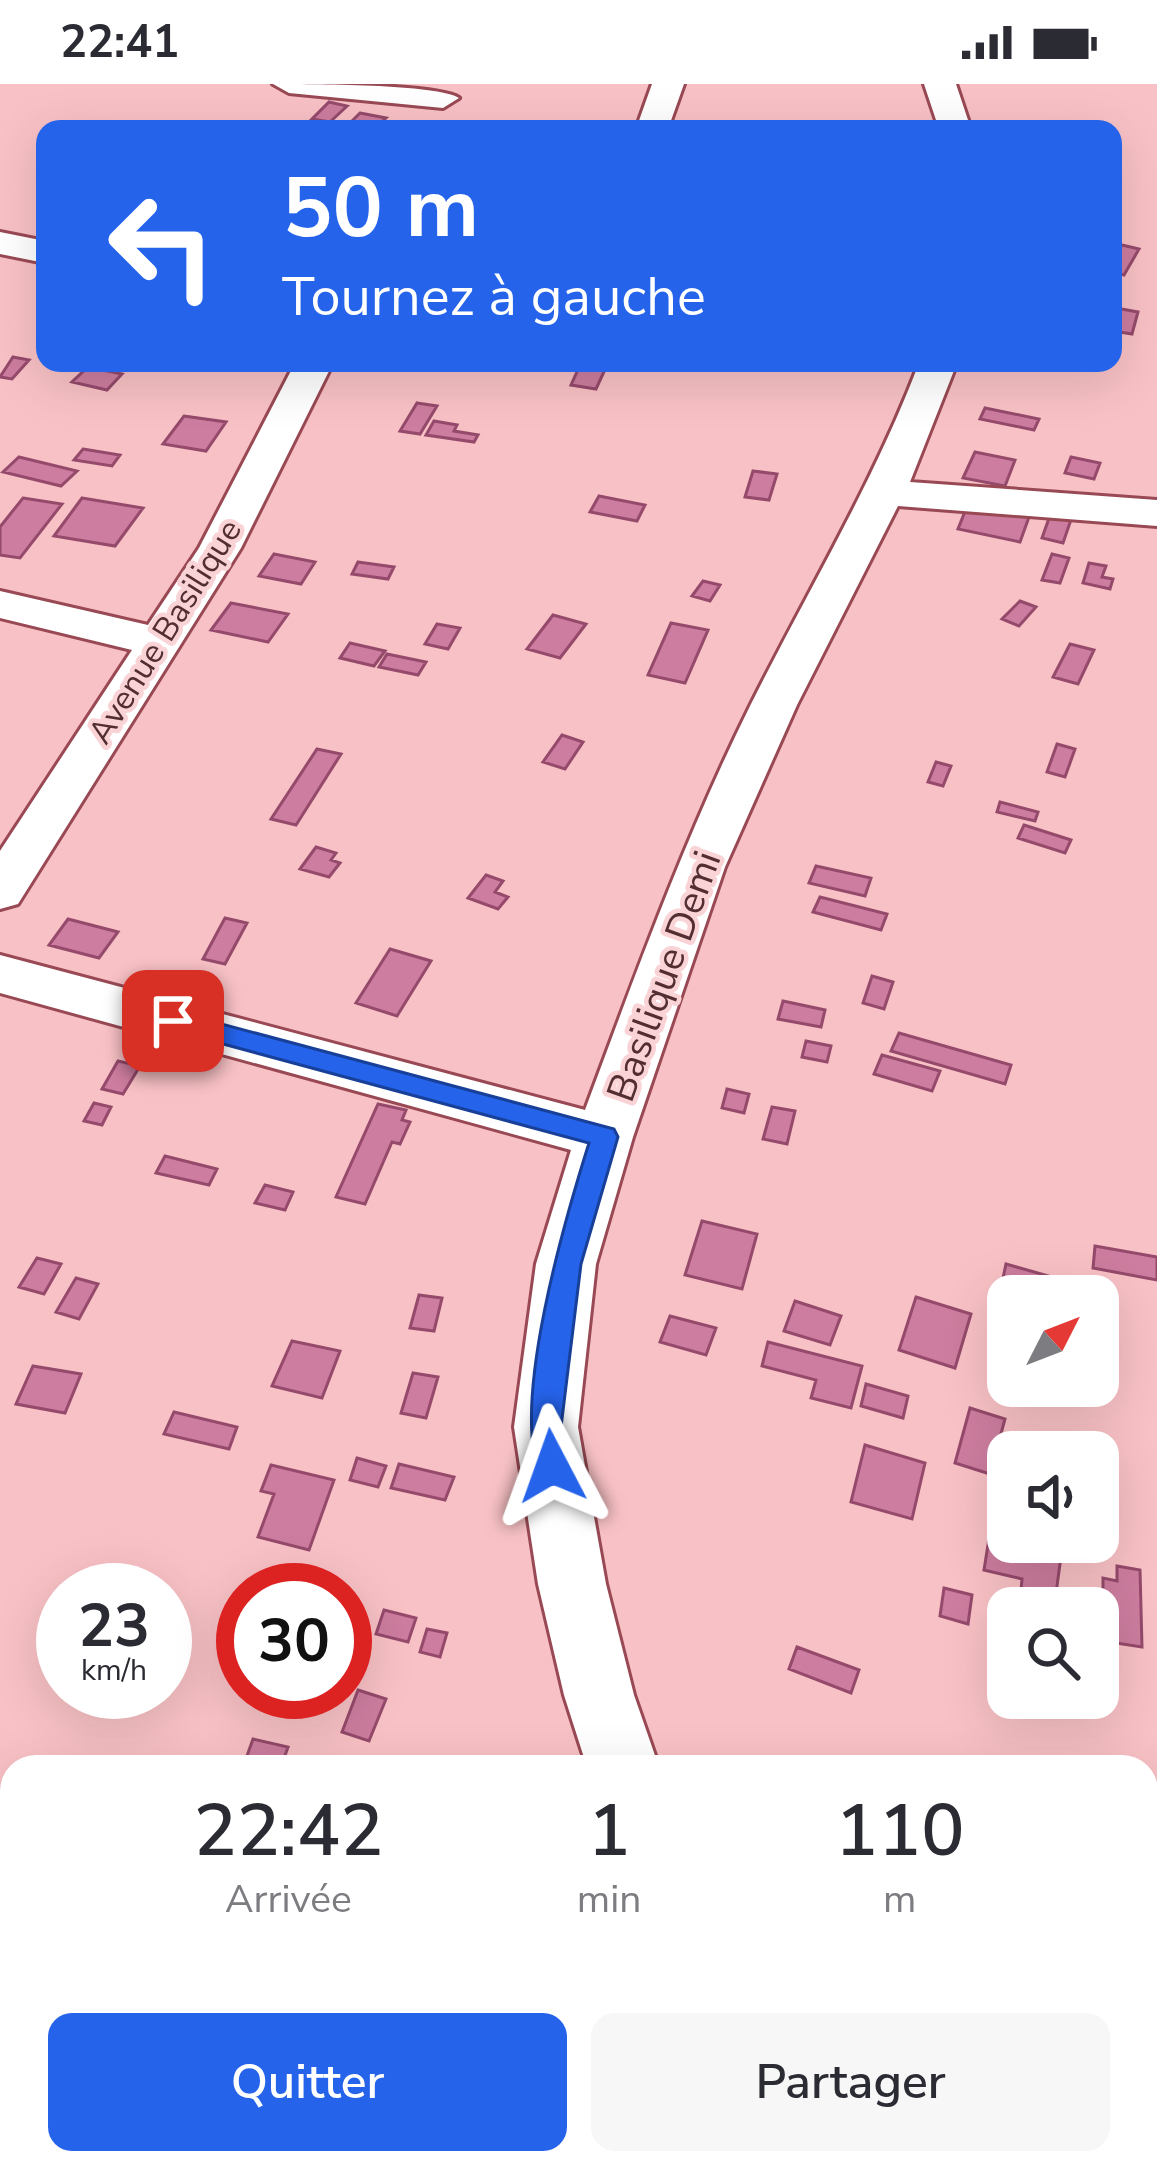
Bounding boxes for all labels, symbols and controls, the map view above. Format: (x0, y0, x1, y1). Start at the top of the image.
text: 22:41 (60, 12, 179, 73)
text: 50 m (282, 151, 479, 266)
icon: left (84, 168, 240, 324)
text: Tournez à gauche (282, 260, 706, 334)
street label: Avenue Basilique (78, 511, 252, 753)
street label: Basilique Demi (595, 844, 734, 1109)
pin (122, 970, 224, 1072)
icon: arrive (140, 988, 206, 1054)
north arrow (987, 1275, 1119, 1407)
map controls (987, 1275, 1119, 1719)
position arrow (489, 1403, 615, 1529)
button: sound (987, 1431, 1119, 1563)
speed limit sign: 30 (216, 1563, 372, 1719)
text: 23 (78, 1585, 150, 1667)
button: search (987, 1587, 1119, 1719)
text: km/h (81, 1650, 147, 1691)
text: 22:42 (193, 1782, 383, 1880)
text: 1 (588, 1782, 631, 1880)
text: 110 (835, 1782, 964, 1880)
text: Arrivée (225, 1873, 352, 1926)
text: min (577, 1873, 641, 1926)
text: m (883, 1873, 916, 1926)
button: Quitter (48, 2013, 567, 2151)
button: Partager (591, 2013, 1110, 2151)

